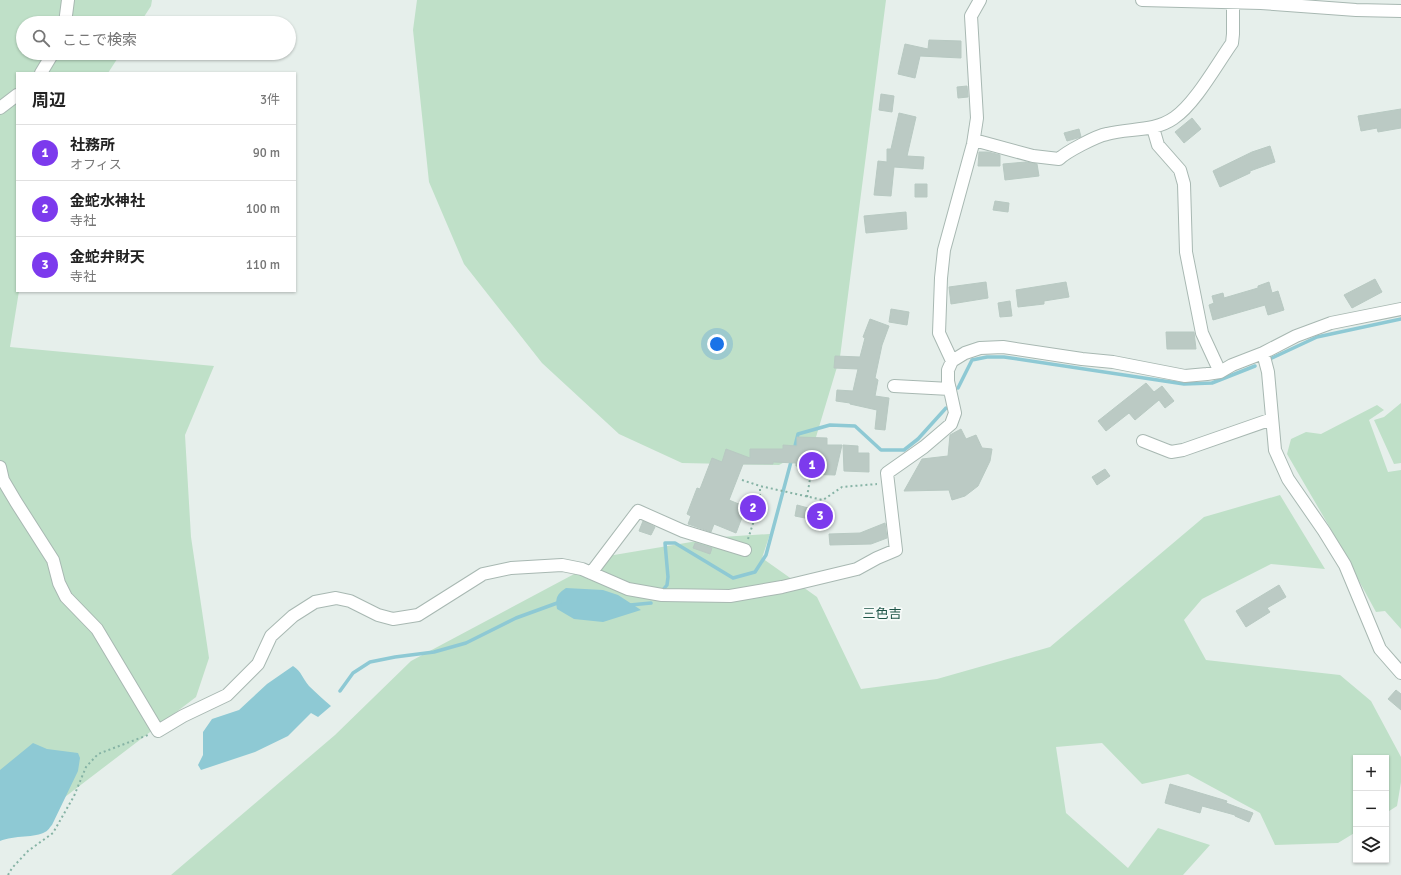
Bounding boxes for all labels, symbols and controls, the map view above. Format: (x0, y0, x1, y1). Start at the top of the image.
search box (16, 16, 296, 60)
icon: search (30, 27, 52, 49)
text: ここで検索 (62, 31, 137, 49)
text: 周辺 (32, 90, 66, 111)
text: 3件 (260, 92, 280, 108)
text: 社務所 (70, 136, 115, 154)
text: 1 (41, 145, 49, 161)
text: 90 m (253, 145, 280, 161)
text: オフィス (70, 157, 122, 173)
text: 金蛇水神社 (70, 192, 145, 210)
text: 2 (41, 201, 49, 217)
text: 100 m (246, 201, 280, 217)
text: 寺社 (70, 213, 96, 229)
text: 金蛇弁財天 (70, 248, 145, 266)
text: 3 (41, 257, 49, 273)
text: 110 m (246, 257, 280, 273)
text: 寺社 (70, 269, 96, 285)
your location (707, 334, 727, 354)
pin: 1 (799, 450, 825, 480)
pin: 2 (740, 493, 766, 523)
pin: 3 (807, 501, 833, 531)
district label: 三色吉 (862, 606, 902, 622)
map controls (1353, 755, 1389, 863)
button: + (1353, 755, 1389, 791)
button: − (1353, 791, 1389, 827)
button: layers (1353, 827, 1389, 863)

